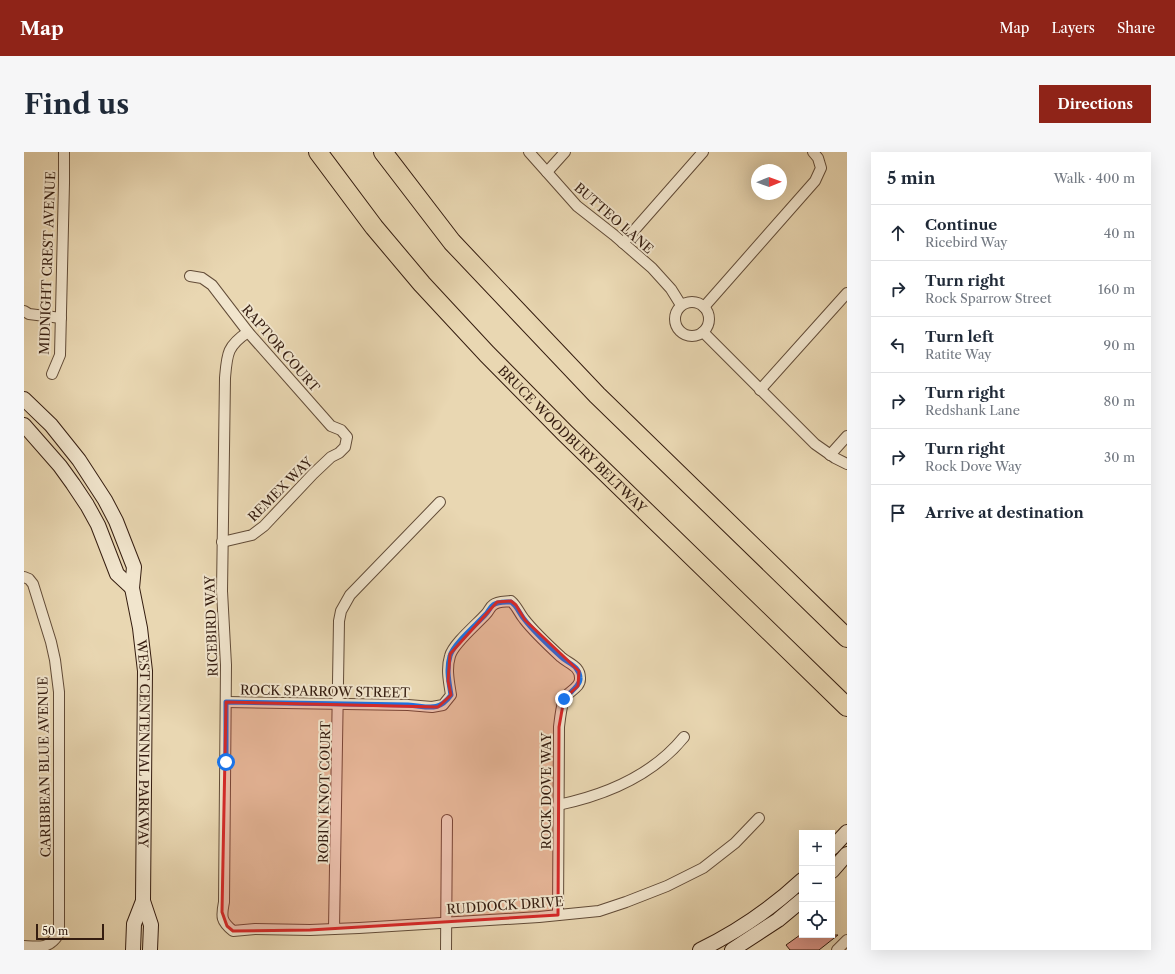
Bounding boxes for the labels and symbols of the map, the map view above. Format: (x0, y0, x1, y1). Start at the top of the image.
north arrow (751, 164, 787, 200)
street label: MIDNIGHT CREST AVENUE (36, 171, 58, 355)
street label: BUTTEO LANE (571, 179, 657, 257)
street label: RAPTOR COURT (239, 301, 323, 395)
street label: BRUCE WOODBURY BELTWAY (495, 362, 650, 516)
street label: REMEX WAY (244, 453, 316, 525)
street label: RICEBIRD WAY (201, 574, 221, 677)
street label: WEST CENTENNIAL PARKWAY (133, 638, 153, 849)
street label: CARIBBEAN BLUE AVENUE (34, 676, 54, 858)
street label: ROCK SPARROW STREET (240, 682, 410, 700)
route end (555, 690, 573, 708)
street label: ROBIN KNOT COURT (315, 720, 333, 863)
street label: ROCK DOVE WAY (538, 732, 554, 849)
route start (217, 753, 235, 771)
street label: RUDDOCK DRIVE (446, 893, 564, 917)
scale bar (36, 922, 104, 941)

